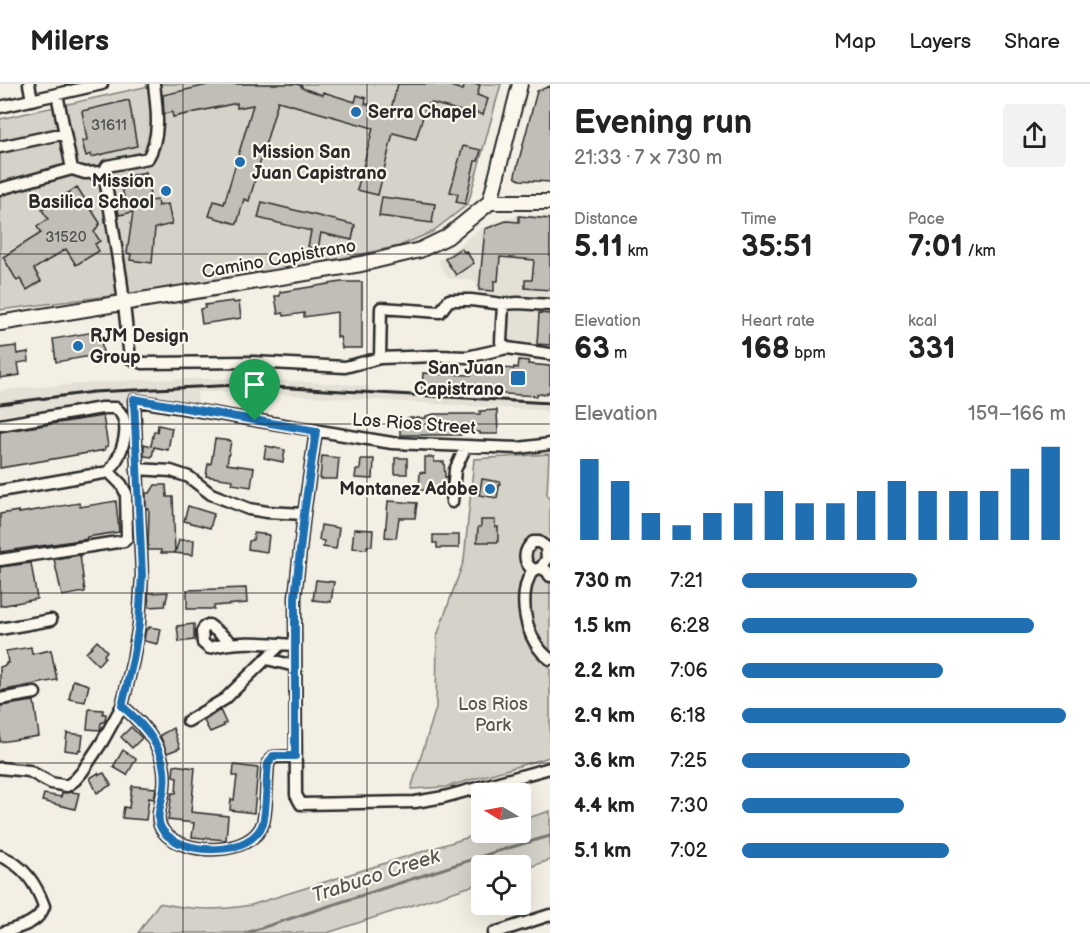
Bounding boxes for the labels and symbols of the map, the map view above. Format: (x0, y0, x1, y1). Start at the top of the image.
place label: Serra Chapel (368, 102, 477, 123)
marker: Serra Chapel (349, 105, 363, 119)
house number: 31611 (91, 116, 127, 135)
place label: Mission San Juan Capistrano (252, 142, 387, 184)
marker: Mission San Juan Capistrano (233, 155, 247, 169)
place label: Mission Basilica School (28, 171, 154, 213)
marker: Mission Basilica School (159, 184, 173, 198)
house number: 31520 (45, 228, 87, 247)
street label: Camino Capistrano (200, 235, 358, 283)
place label: RJM Design Group (90, 326, 189, 368)
marker: RJM Design Group (71, 339, 85, 353)
place label: San Juan Capistrano (414, 358, 504, 400)
pin (229, 359, 280, 421)
marker: San Juan Capistrano (509, 369, 527, 387)
street label: Los Rios Street (351, 409, 477, 439)
place label: Montanez Adobe (339, 479, 478, 500)
marker: Montanez Adobe (483, 482, 497, 496)
park label: Los Rios Park (458, 694, 528, 736)
north arrow (471, 783, 531, 843)
water label: Trabuco Creek (309, 844, 444, 908)

